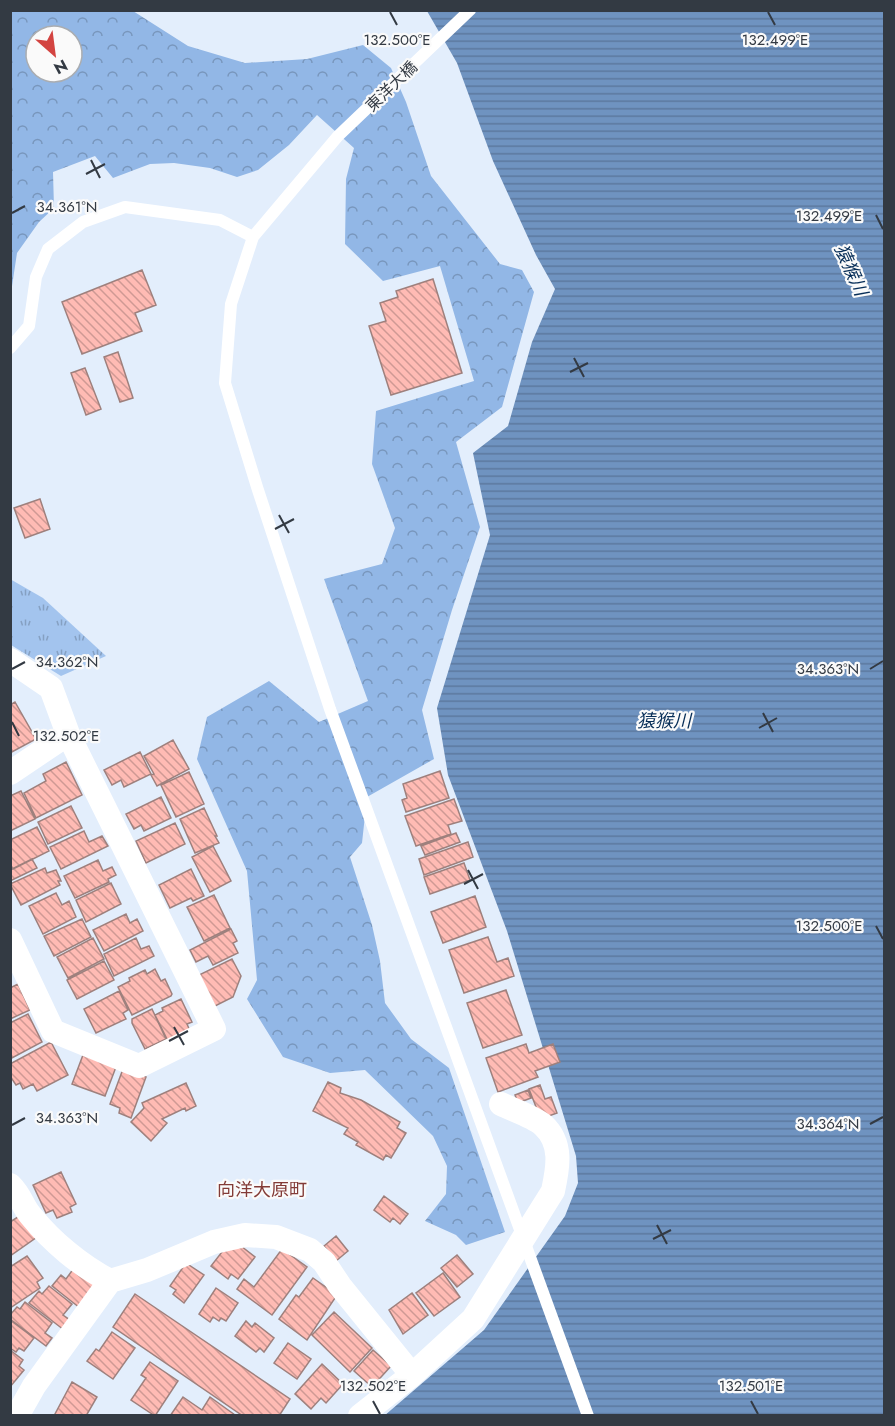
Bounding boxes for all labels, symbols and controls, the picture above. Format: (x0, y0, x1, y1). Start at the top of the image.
north arrow (24, 24, 84, 84)
text: 132.500°E (364, 29, 430, 51)
text: 132.499°E (742, 29, 808, 51)
text: N (50, 54, 72, 80)
street label: 東洋大橋 (360, 56, 422, 117)
text: 34.361°N (37, 196, 97, 218)
text: 132.499°E (796, 205, 862, 227)
water label: 猿猴川 (828, 240, 875, 302)
text: 34.362°N (36, 651, 98, 673)
text: 34.363°N (797, 658, 859, 680)
water label: 猿猴川 (637, 708, 693, 734)
text: 132.502°E (33, 725, 99, 747)
text: 132.500°E (796, 915, 862, 937)
text: 34.363°N (36, 1107, 98, 1129)
text: 34.364°N (797, 1113, 859, 1135)
district label: 向洋大原町 (217, 1177, 307, 1203)
text: 132.502°E (340, 1375, 406, 1397)
text: 132.501°E (719, 1375, 783, 1397)

